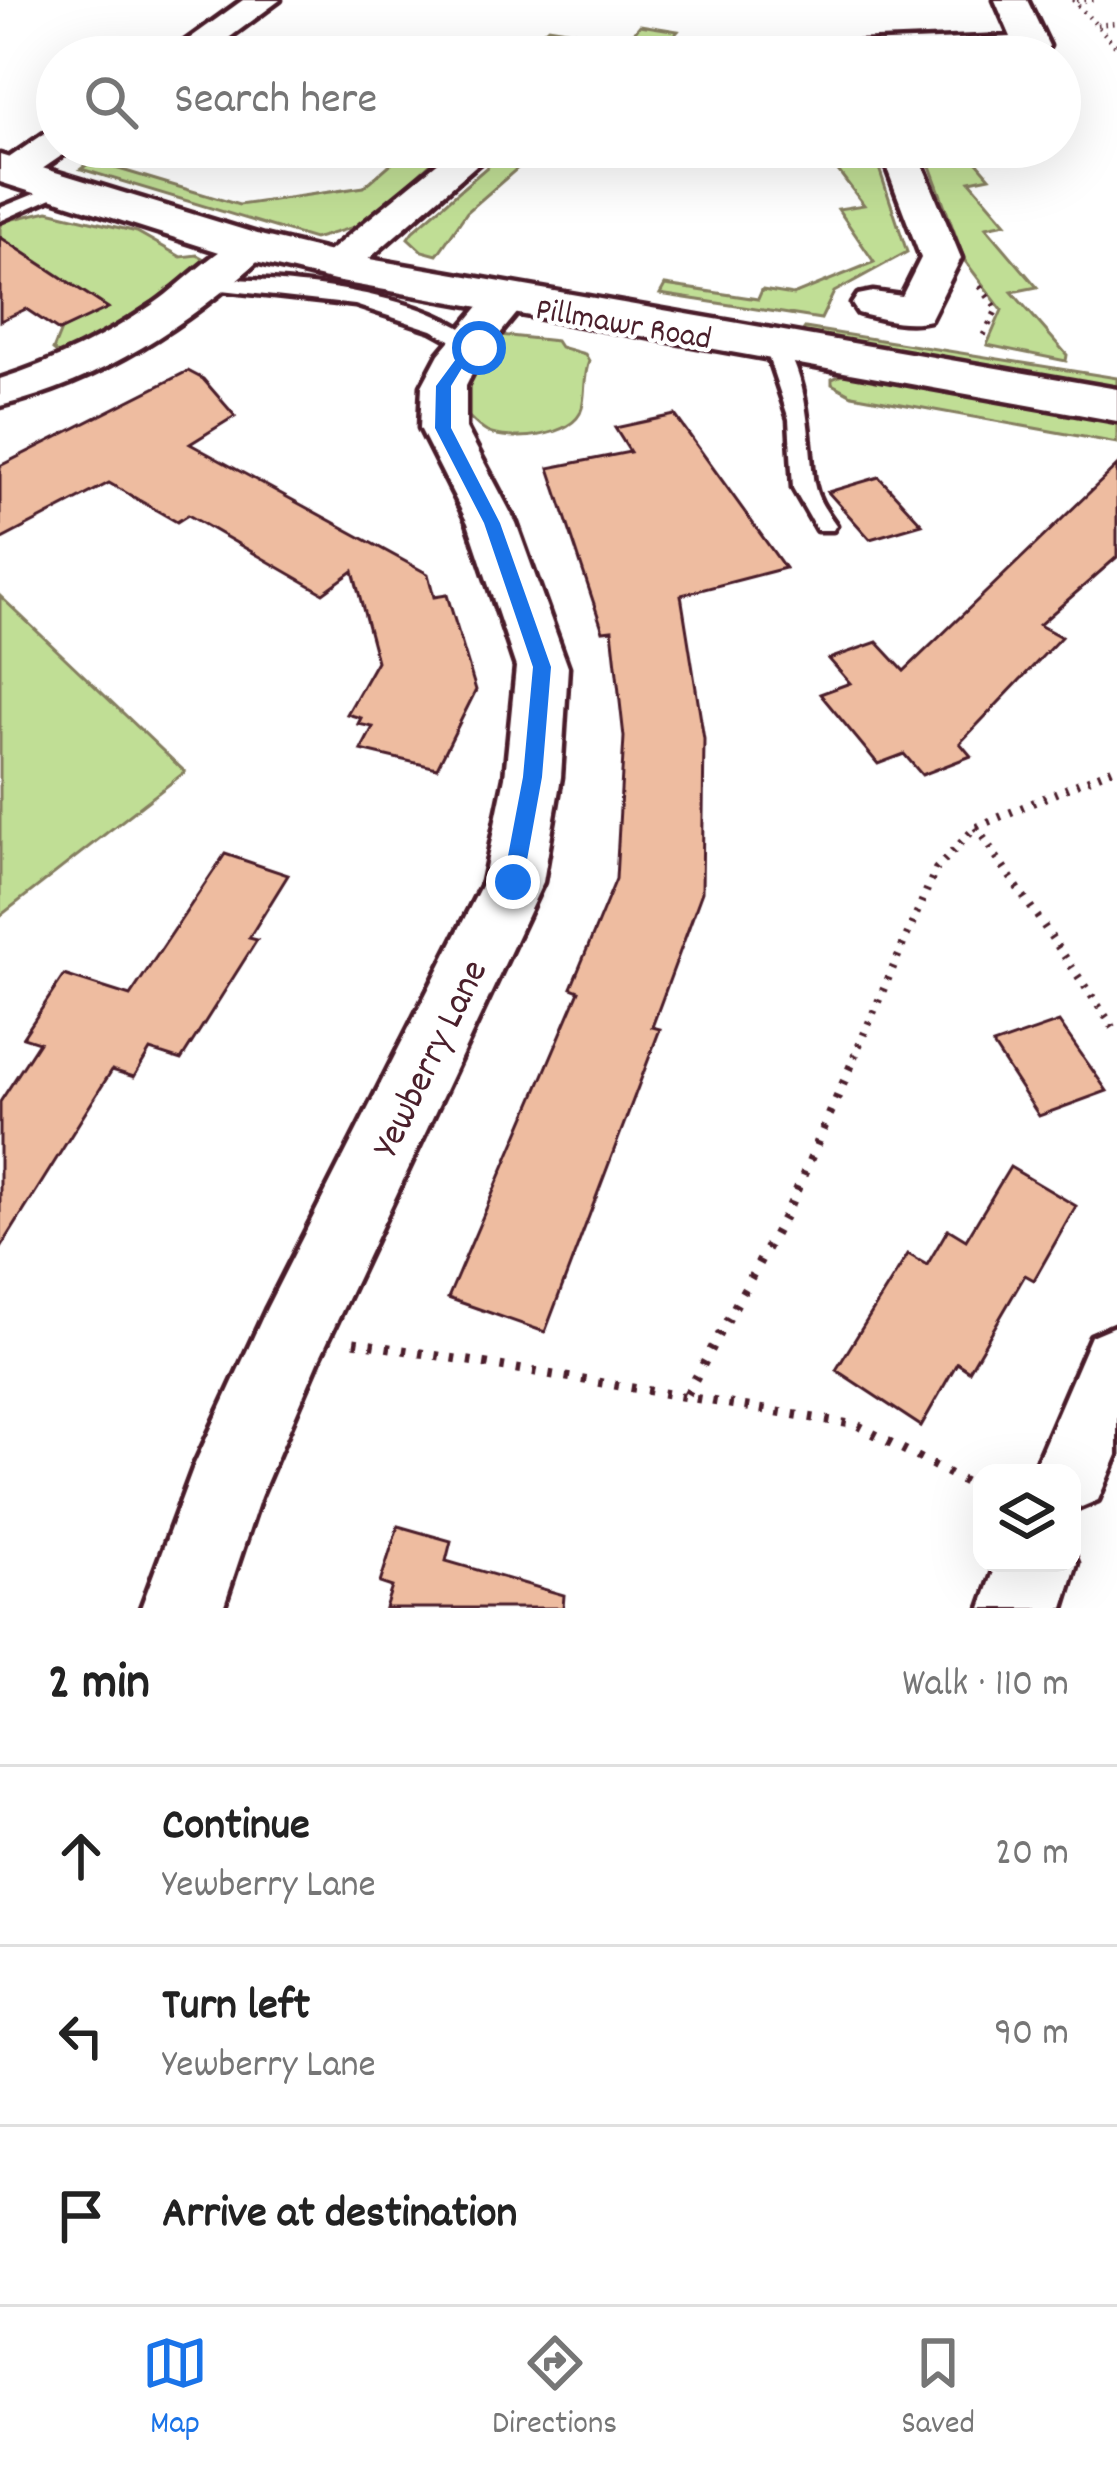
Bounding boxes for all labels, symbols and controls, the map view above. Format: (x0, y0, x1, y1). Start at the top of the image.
search box (36, 36, 1081, 168)
icon: search (78, 69, 144, 135)
text: Search here (174, 70, 377, 134)
street label: Pillmawr Road (531, 288, 715, 365)
route start (452, 321, 506, 375)
route end (486, 855, 540, 909)
street label: Yewberry Lane (361, 952, 504, 1168)
map controls (973, 1464, 1081, 1572)
button: layers (973, 1464, 1081, 1572)
text: 2 min (48, 1650, 150, 1722)
text: Walk · 110 m (902, 1659, 1069, 1714)
text: Continue (162, 1796, 310, 1860)
icon: ahead (48, 1823, 114, 1889)
text: 20 m (995, 1828, 1069, 1883)
text: Yewberry Lane (162, 1860, 376, 1915)
text: Turn left (162, 1976, 310, 2040)
icon: left (48, 2003, 114, 2069)
text: 90 m (994, 2008, 1069, 2063)
text: Yewberry Lane (162, 2040, 376, 2095)
icon: arrive (48, 2183, 114, 2249)
text: Arrive at destination (162, 2184, 517, 2248)
tab: Map (142, 2330, 208, 2449)
tab: Directions (492, 2330, 617, 2449)
tab: Saved (901, 2330, 975, 2449)

